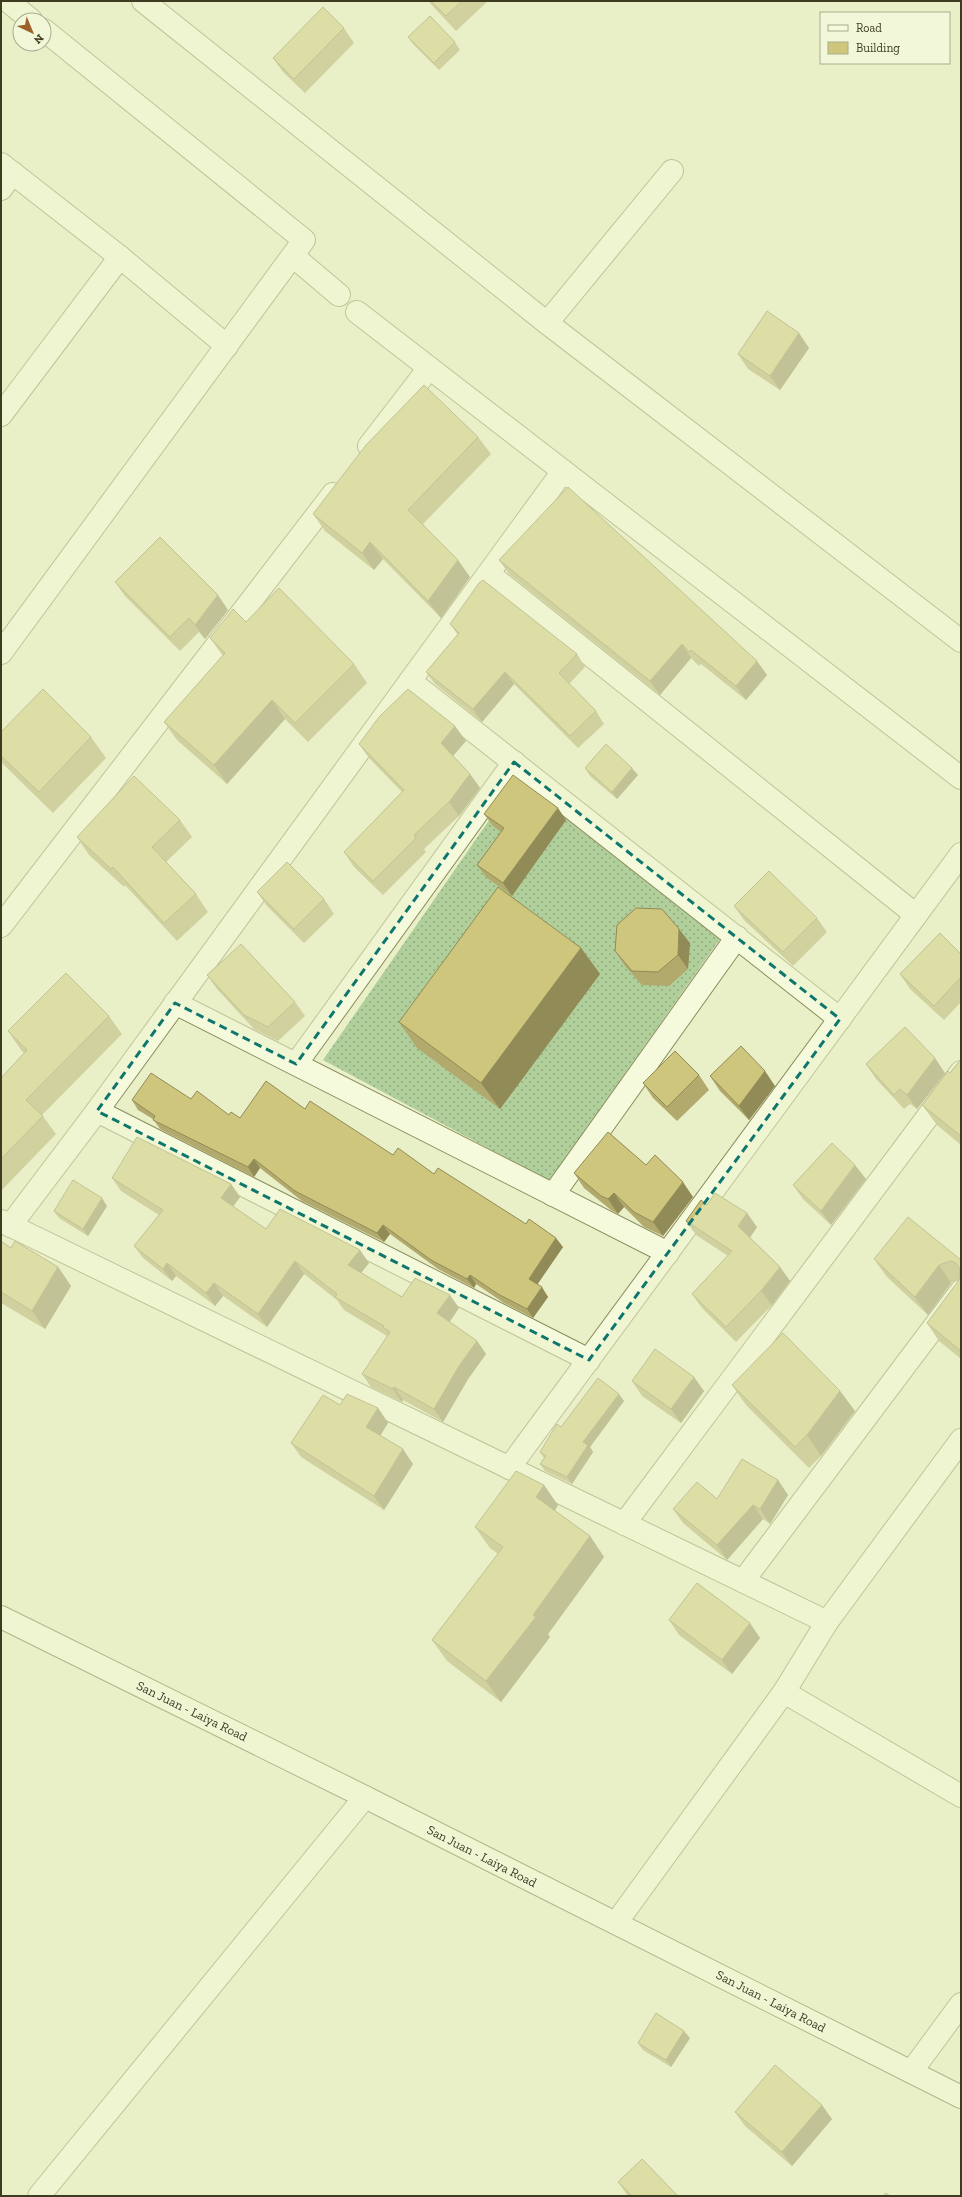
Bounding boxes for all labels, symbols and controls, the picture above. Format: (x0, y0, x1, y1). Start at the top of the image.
north arrow (12, 12, 52, 52)
legend (820, 12, 950, 64)
text: Road (856, 21, 882, 35)
text: N (31, 31, 46, 47)
text: Building (856, 41, 900, 55)
street label: San Juan - Laiya Road (134, 1678, 250, 1744)
street label: San Juan - Laiya Road (425, 1822, 539, 1890)
street label: San Juan - Laiya Road (714, 1967, 828, 2035)

